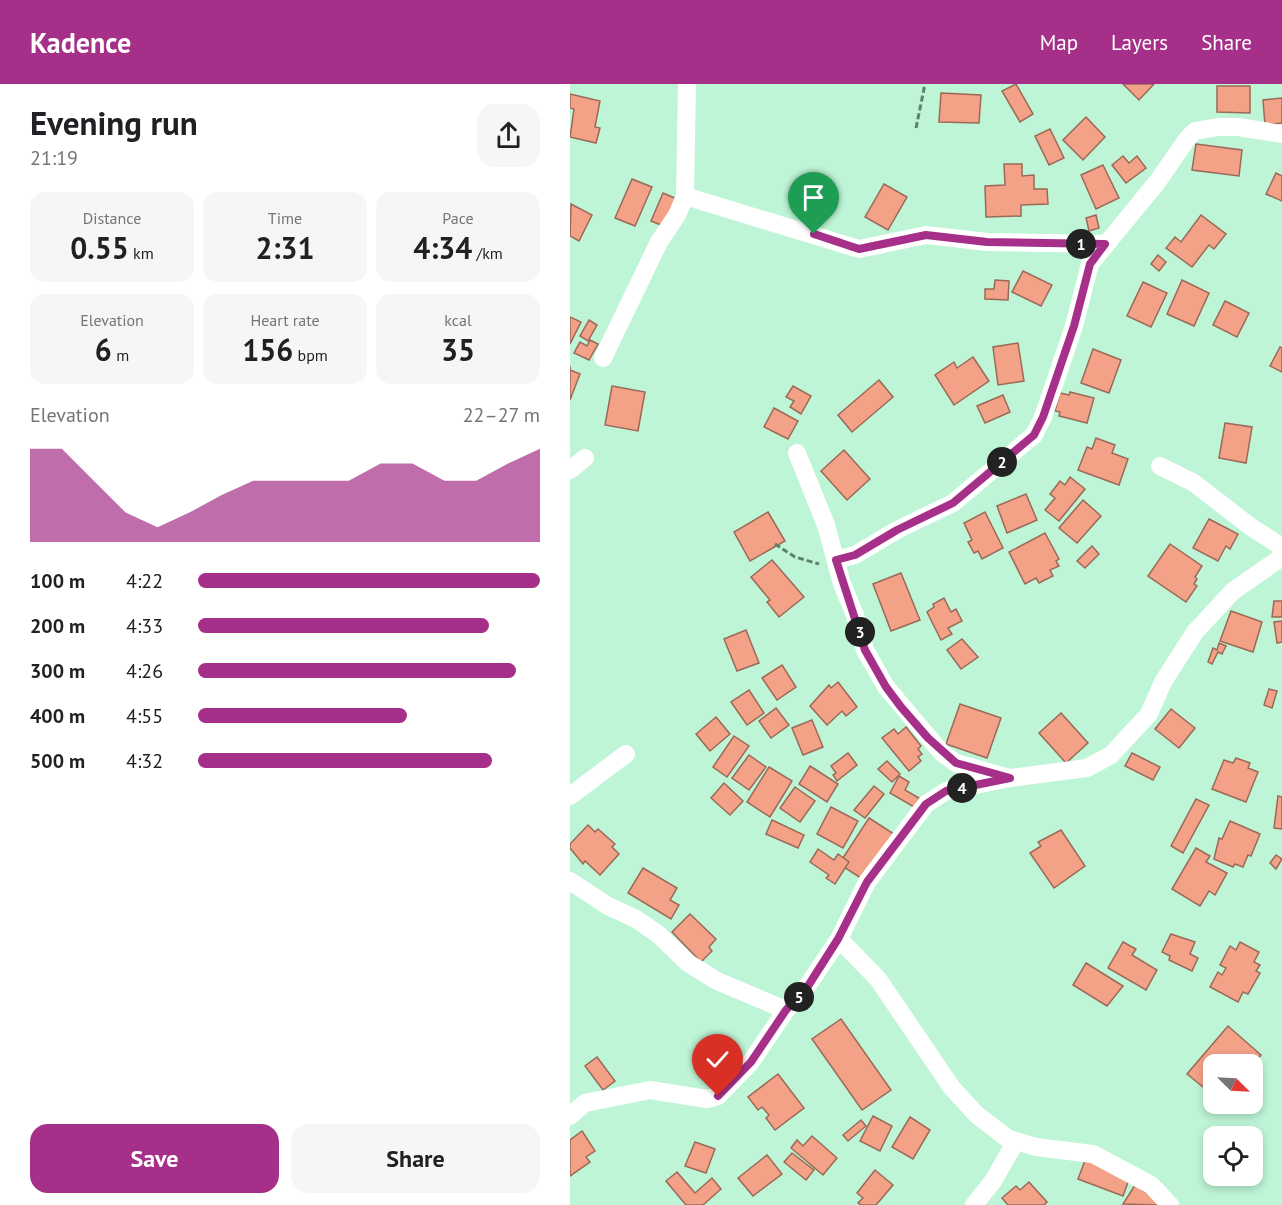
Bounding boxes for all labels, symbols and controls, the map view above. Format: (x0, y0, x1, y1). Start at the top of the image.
text: Kadence (30, 24, 131, 61)
text: Map (1040, 29, 1078, 56)
text: Layers (1111, 29, 1168, 56)
text: Share (1201, 29, 1252, 56)
text: Evening run (30, 101, 198, 144)
button: share (477, 104, 540, 167)
text: 21:19 (30, 145, 78, 171)
pin (788, 172, 839, 234)
icon: arrive (797, 181, 830, 214)
text: Distance (83, 208, 141, 228)
text: Time (268, 208, 302, 228)
text: Pace (442, 208, 474, 228)
text: 0.55 (70, 228, 129, 267)
text: 2:31 (255, 228, 315, 267)
text: 4:34 (413, 228, 472, 267)
pin: 1 (1066, 229, 1096, 259)
text: 1 (1076, 234, 1086, 254)
text: km (129, 243, 154, 263)
text: /km (472, 243, 503, 263)
text: Elevation (80, 310, 144, 330)
text: Heart rate (250, 310, 320, 330)
text: kcal (444, 310, 472, 330)
text: 6 (95, 330, 112, 369)
text: 156 (242, 330, 293, 369)
text: 35 (441, 330, 475, 369)
text: m (112, 345, 129, 365)
text: bpm (293, 345, 328, 365)
text: Elevation (30, 402, 110, 428)
text: 22–27 m (463, 402, 540, 428)
pin: 2 (987, 447, 1017, 477)
text: 2 (997, 452, 1007, 472)
text: 100 m (30, 568, 85, 594)
text: 4:22 (126, 568, 163, 594)
text: 200 m (30, 613, 85, 639)
text: 4:33 (126, 613, 163, 639)
pin: 3 (845, 617, 875, 647)
text: 3 (855, 622, 865, 642)
text: 300 m (30, 658, 85, 684)
text: 4:26 (126, 658, 163, 684)
text: 400 m (30, 703, 85, 729)
text: 4:55 (126, 703, 163, 729)
text: 500 m (30, 748, 85, 774)
text: 4:32 (126, 748, 163, 774)
pin: 4 (947, 773, 977, 803)
text: 4 (957, 778, 967, 798)
pin: 5 (784, 982, 814, 1012)
text: 5 (794, 987, 804, 1007)
pin (692, 1034, 743, 1096)
icon: check (701, 1043, 734, 1076)
north arrow (1203, 1054, 1263, 1114)
map controls (1203, 1054, 1263, 1186)
button: Save (30, 1124, 279, 1193)
button: Share (291, 1124, 540, 1193)
button: locate (1203, 1126, 1263, 1186)

